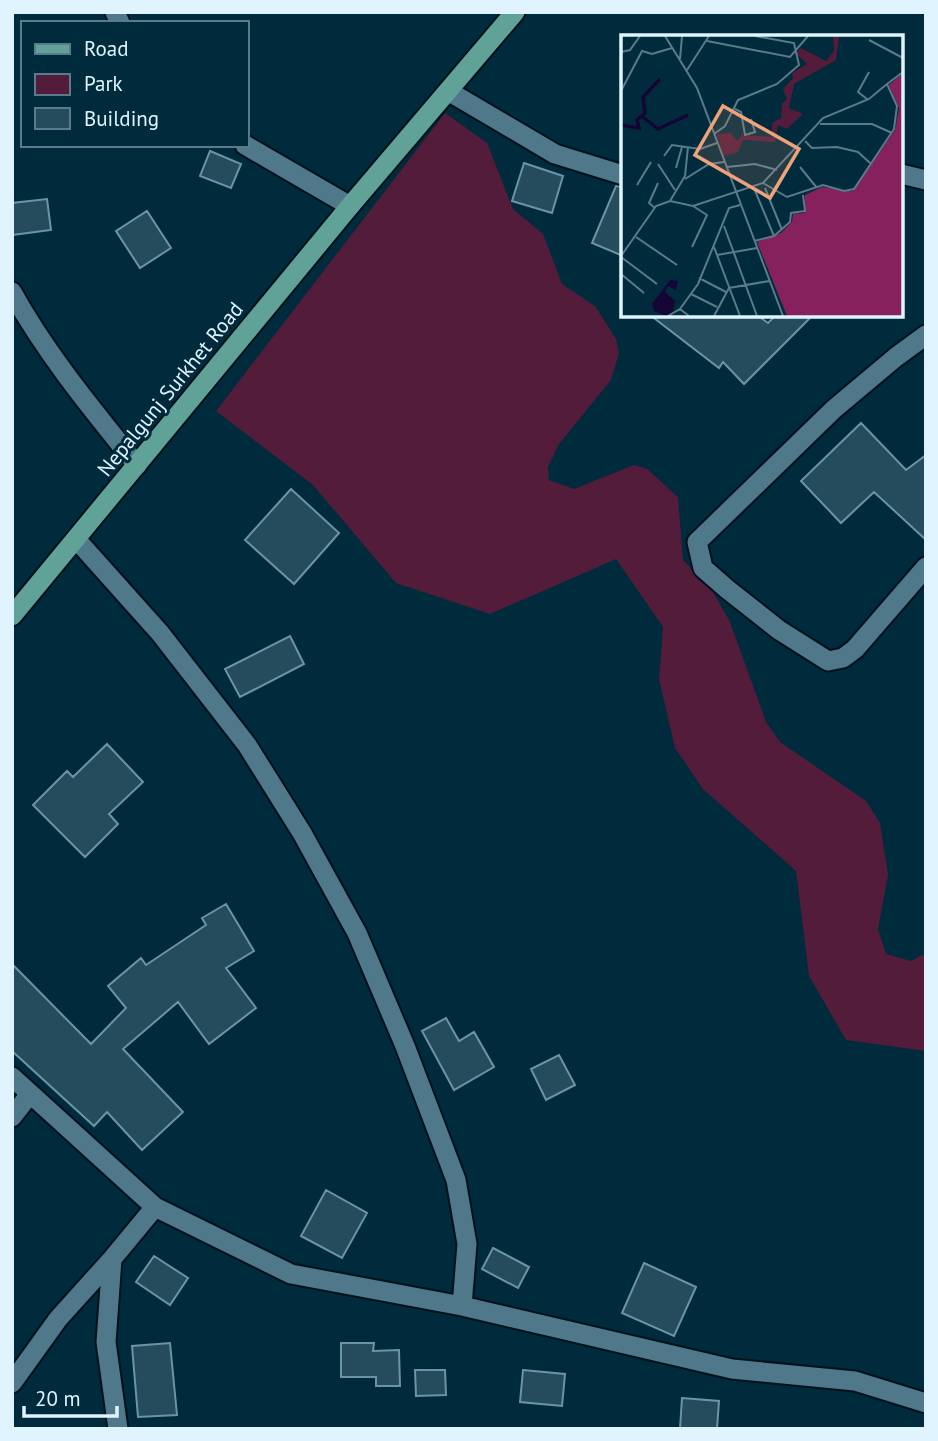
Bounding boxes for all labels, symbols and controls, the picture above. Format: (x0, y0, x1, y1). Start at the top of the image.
legend (21, 21, 248, 147)
text: Road (84, 35, 128, 62)
inset map (621, 35, 903, 317)
text: Park (84, 70, 123, 97)
text: Building (84, 105, 159, 132)
street label: Nepalgunj Surkhet Road (91, 296, 249, 482)
scale bar (24, 1374, 117, 1418)
text: 20 m (35, 1385, 81, 1412)

